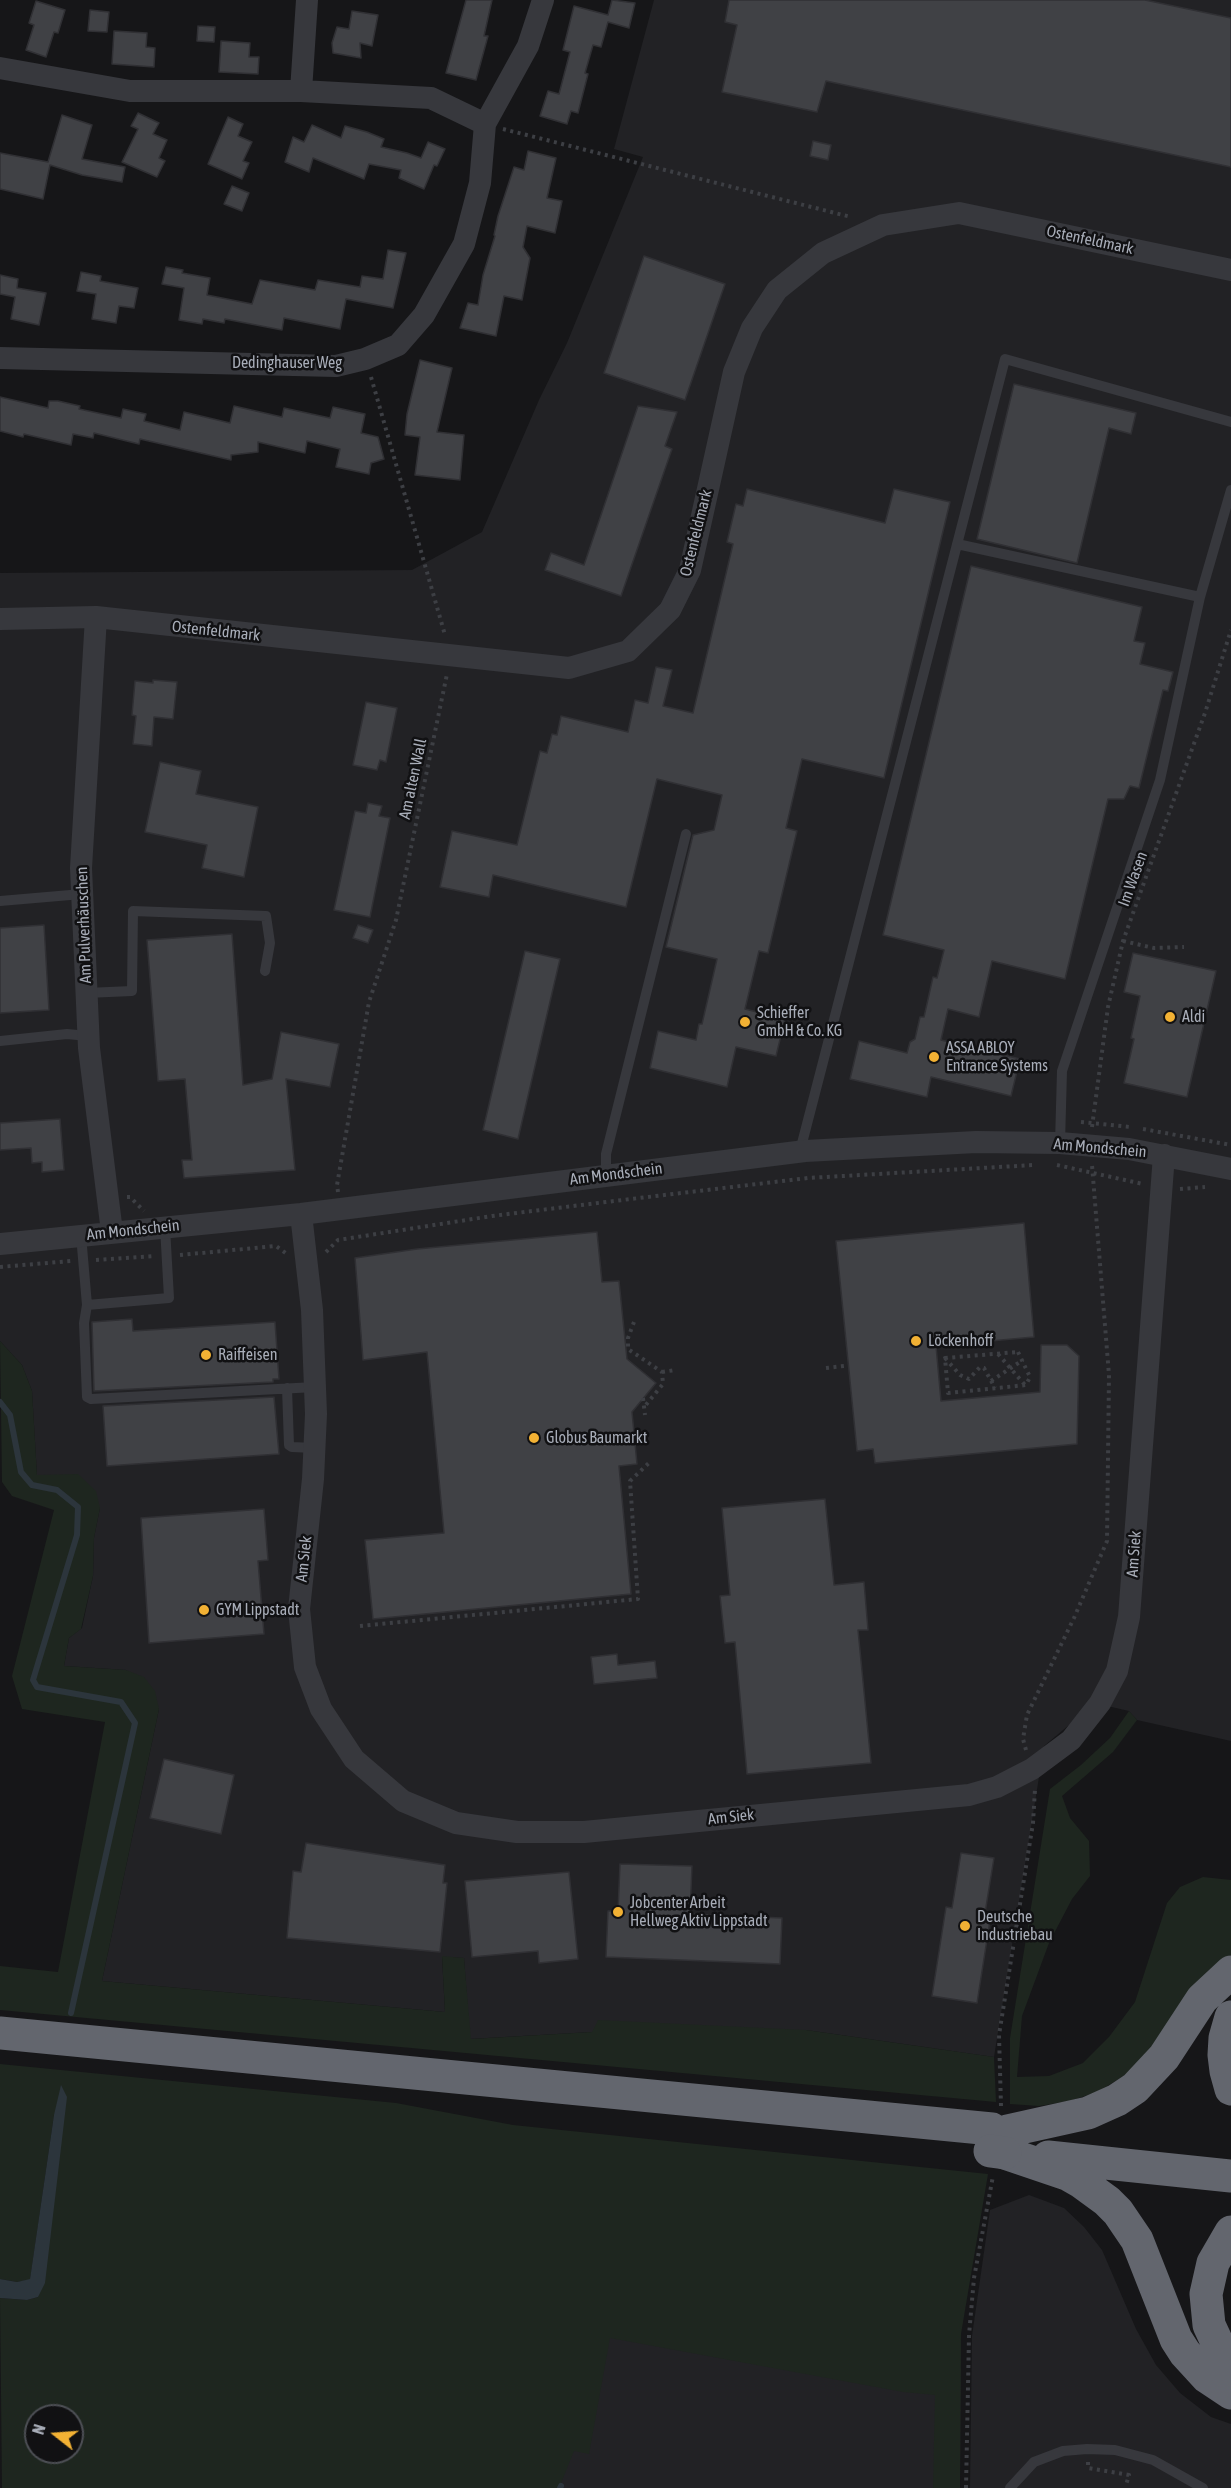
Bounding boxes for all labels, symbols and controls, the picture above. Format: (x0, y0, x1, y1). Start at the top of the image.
street label: Ostenfeldmark (1045, 221, 1135, 259)
street label: Dedinghauser Weg (232, 353, 342, 373)
street label: Ostenfeldmark (676, 488, 716, 578)
street label: Ostenfeldmark (171, 617, 261, 645)
street label: Am alten Wall (395, 737, 431, 821)
street label: Im Wasen (1114, 849, 1152, 909)
street label: Am Pulverhäuschen (72, 866, 96, 984)
place label: Schieffer GmbH & Co. KG (757, 1003, 842, 1041)
place label: Aldi (1182, 1007, 1205, 1027)
marker: Aldi (1163, 1010, 1177, 1024)
marker: Schieffer GmbH & Co. KG (738, 1015, 752, 1029)
place label: ASSA ABLOY Entrance Systems (946, 1038, 1048, 1076)
marker: ASSA ABLOY Entrance Systems (927, 1050, 941, 1064)
street label: Am Mondschein (1053, 1134, 1147, 1162)
street label: Am Mondschein (569, 1159, 663, 1189)
street label: Am Mondschein (86, 1216, 180, 1244)
place label: Löckenhoff (928, 1331, 993, 1351)
marker: Löckenhoff (909, 1334, 923, 1348)
place label: Raiffeisen (218, 1345, 277, 1365)
marker: Raiffeisen (199, 1348, 213, 1362)
place label: Globus Baumarkt (546, 1428, 647, 1448)
marker: Globus Baumarkt (527, 1431, 541, 1445)
street label: Am Siek (1123, 1530, 1145, 1578)
street label: Am Siek (292, 1535, 316, 1583)
place label: GYM Lippstadt (216, 1600, 299, 1620)
marker: GYM Lippstadt (197, 1603, 211, 1617)
street label: Am Siek (707, 1805, 755, 1829)
place label: Jobcenter Arbeit Hellweg Aktiv Lippstadt (630, 1893, 767, 1931)
marker: Jobcenter Arbeit Hellweg Aktiv Lippstadt (611, 1905, 625, 1919)
place label: Deutsche Industriebau (977, 1907, 1053, 1945)
marker: Deutsche Industriebau (958, 1919, 972, 1933)
north arrow (24, 2404, 84, 2464)
text: N (29, 2422, 49, 2436)

